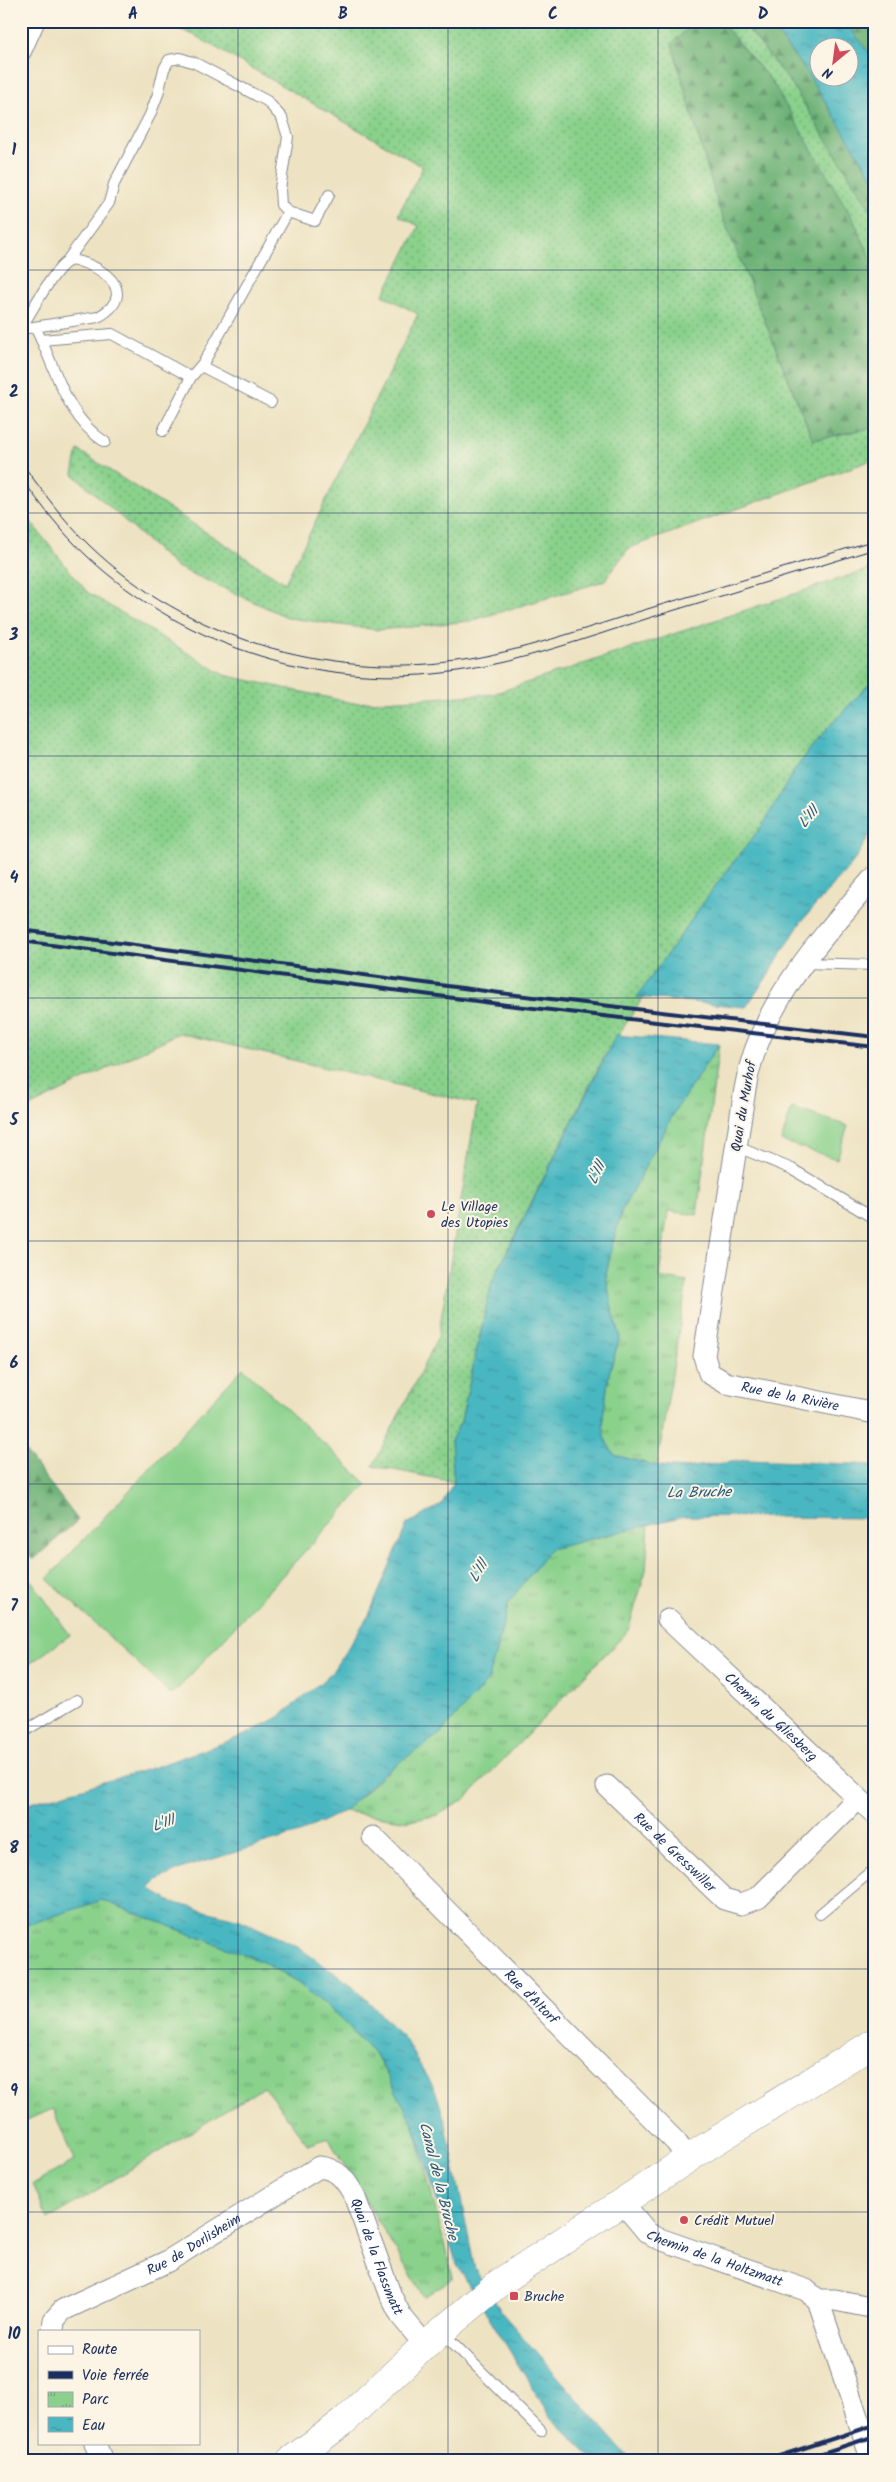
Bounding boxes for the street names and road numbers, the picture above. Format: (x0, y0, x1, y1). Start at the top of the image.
street label: Quai du Murhof (725, 1057, 763, 1153)
street label: Rue de la Rivière (739, 1376, 842, 1418)
street label: Chemin du Gliesberg (719, 1667, 823, 1767)
street label: Rue de Gresswiller (628, 1807, 722, 1899)
street label: Rue d'Altorf (499, 1965, 564, 2031)
street label: Quai de la Flassmatt (344, 2195, 409, 2320)
street label: Rue de Dorlisheim (143, 2208, 246, 2282)
street label: Chemin de la Holtzmatt (641, 2224, 786, 2293)

